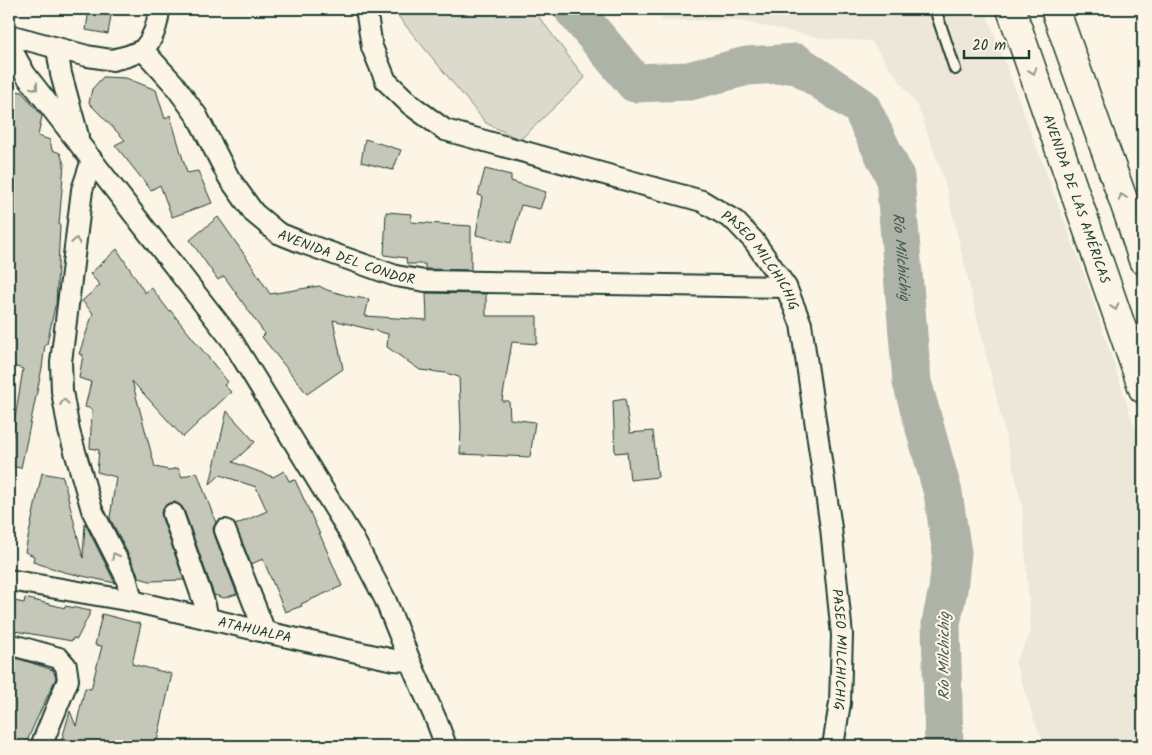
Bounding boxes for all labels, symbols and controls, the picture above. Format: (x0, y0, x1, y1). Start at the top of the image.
scale bar (964, 28, 1030, 60)
text: 20 m (972, 34, 1006, 58)
one-way arrow (1027, 67, 1037, 75)
one-way arrow (29, 81, 38, 90)
street label: AVENIDA DE LAS AMÉRICAS (1036, 112, 1116, 287)
one-way arrow (1118, 193, 1128, 202)
street label: PASEO MILCHICHIG (717, 205, 804, 314)
water label: Río Milchichig (885, 212, 916, 303)
street label: AVENIDA DEL CONDOR (274, 224, 417, 291)
one-way arrow (70, 236, 81, 244)
one-way arrow (1109, 303, 1119, 311)
one-way arrow (60, 398, 70, 406)
one-way arrow (111, 552, 121, 561)
street label: PASEO MILCHICHIG (825, 588, 852, 712)
street label: ATAHUALPA (216, 611, 293, 649)
water label: Río Milchichig (933, 611, 957, 700)

